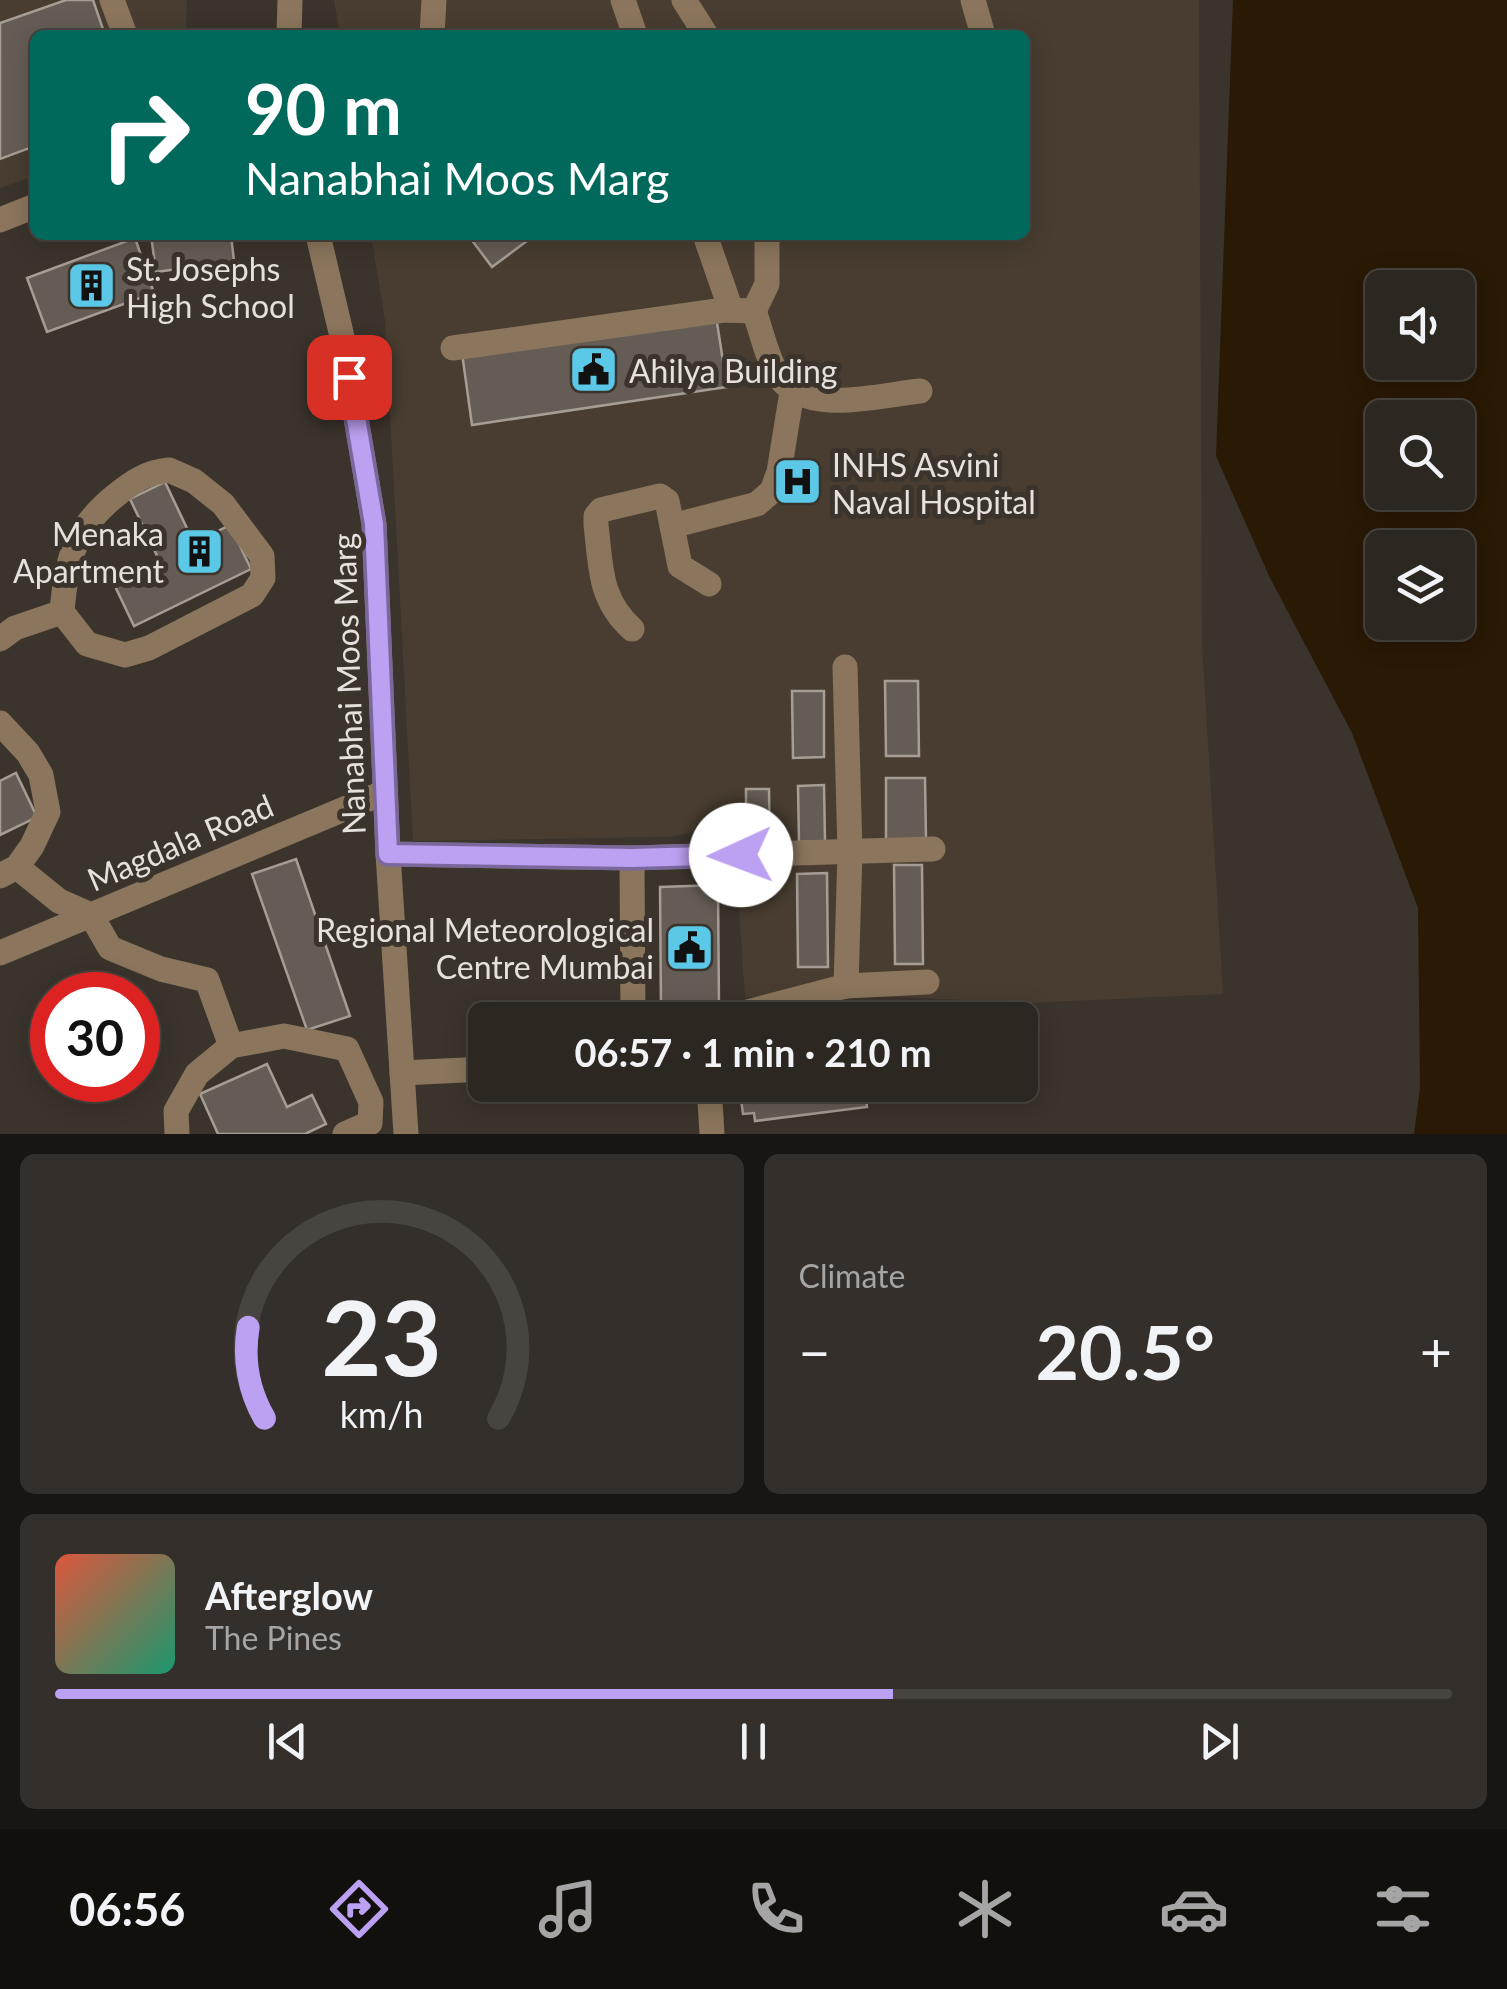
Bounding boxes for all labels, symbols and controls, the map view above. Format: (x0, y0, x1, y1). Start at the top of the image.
text: 90 m (245, 66, 402, 150)
icon: right (80, 70, 210, 200)
text: Nanabhai Moos Marg (245, 151, 669, 205)
place label: St. Josephs High School (126, 249, 295, 325)
building icon: St. Josephs High School (65, 260, 117, 312)
map controls (1365, 270, 1475, 640)
button: sound (1365, 270, 1475, 380)
pin (307, 335, 392, 420)
public building icon: Ahilya Building (568, 344, 620, 396)
icon: arrive (322, 350, 377, 405)
place label: Ahilya Building (629, 351, 837, 390)
button: search (1365, 400, 1475, 510)
place label: INHS Asvini Naval Hospital (832, 445, 1036, 521)
hospital icon: INHS Asvini Naval Hospital (771, 456, 823, 508)
place label: Menaka Apartment (13, 514, 165, 590)
building icon: Menaka Apartment (173, 525, 225, 577)
button: layers (1365, 530, 1475, 640)
street label: Nanabhai Moos Marg (323, 533, 373, 835)
street label: Magdala Road (81, 785, 279, 899)
position arrow (689, 803, 793, 907)
place label: Regional Meteorological Centre Mumbai (316, 910, 654, 986)
public building icon: Regional Meteorological Centre Mumbai (663, 921, 715, 973)
speed limit sign: 30 (30, 972, 160, 1102)
text: 06:57 · 1 min · 210 m (574, 1029, 932, 1075)
text: Climate (799, 1256, 905, 1295)
text: 23 (321, 1273, 442, 1398)
text: 20.5° (1036, 1306, 1215, 1396)
text: − (799, 1318, 830, 1384)
text: + (1420, 1318, 1452, 1384)
text: km/h (340, 1393, 424, 1436)
text: Afterglow (205, 1572, 373, 1618)
text: The Pines (205, 1618, 342, 1657)
icon: previous (260, 1714, 315, 1769)
icon: pause (726, 1714, 781, 1769)
icon: next (1192, 1714, 1247, 1769)
icon: directions (324, 1874, 394, 1944)
icon: music (533, 1874, 603, 1944)
icon: phone (741, 1874, 811, 1944)
icon: climate (950, 1874, 1020, 1944)
icon: car (1159, 1874, 1229, 1944)
icon: filters (1368, 1874, 1438, 1944)
text: 06:56 (69, 1882, 185, 1936)

